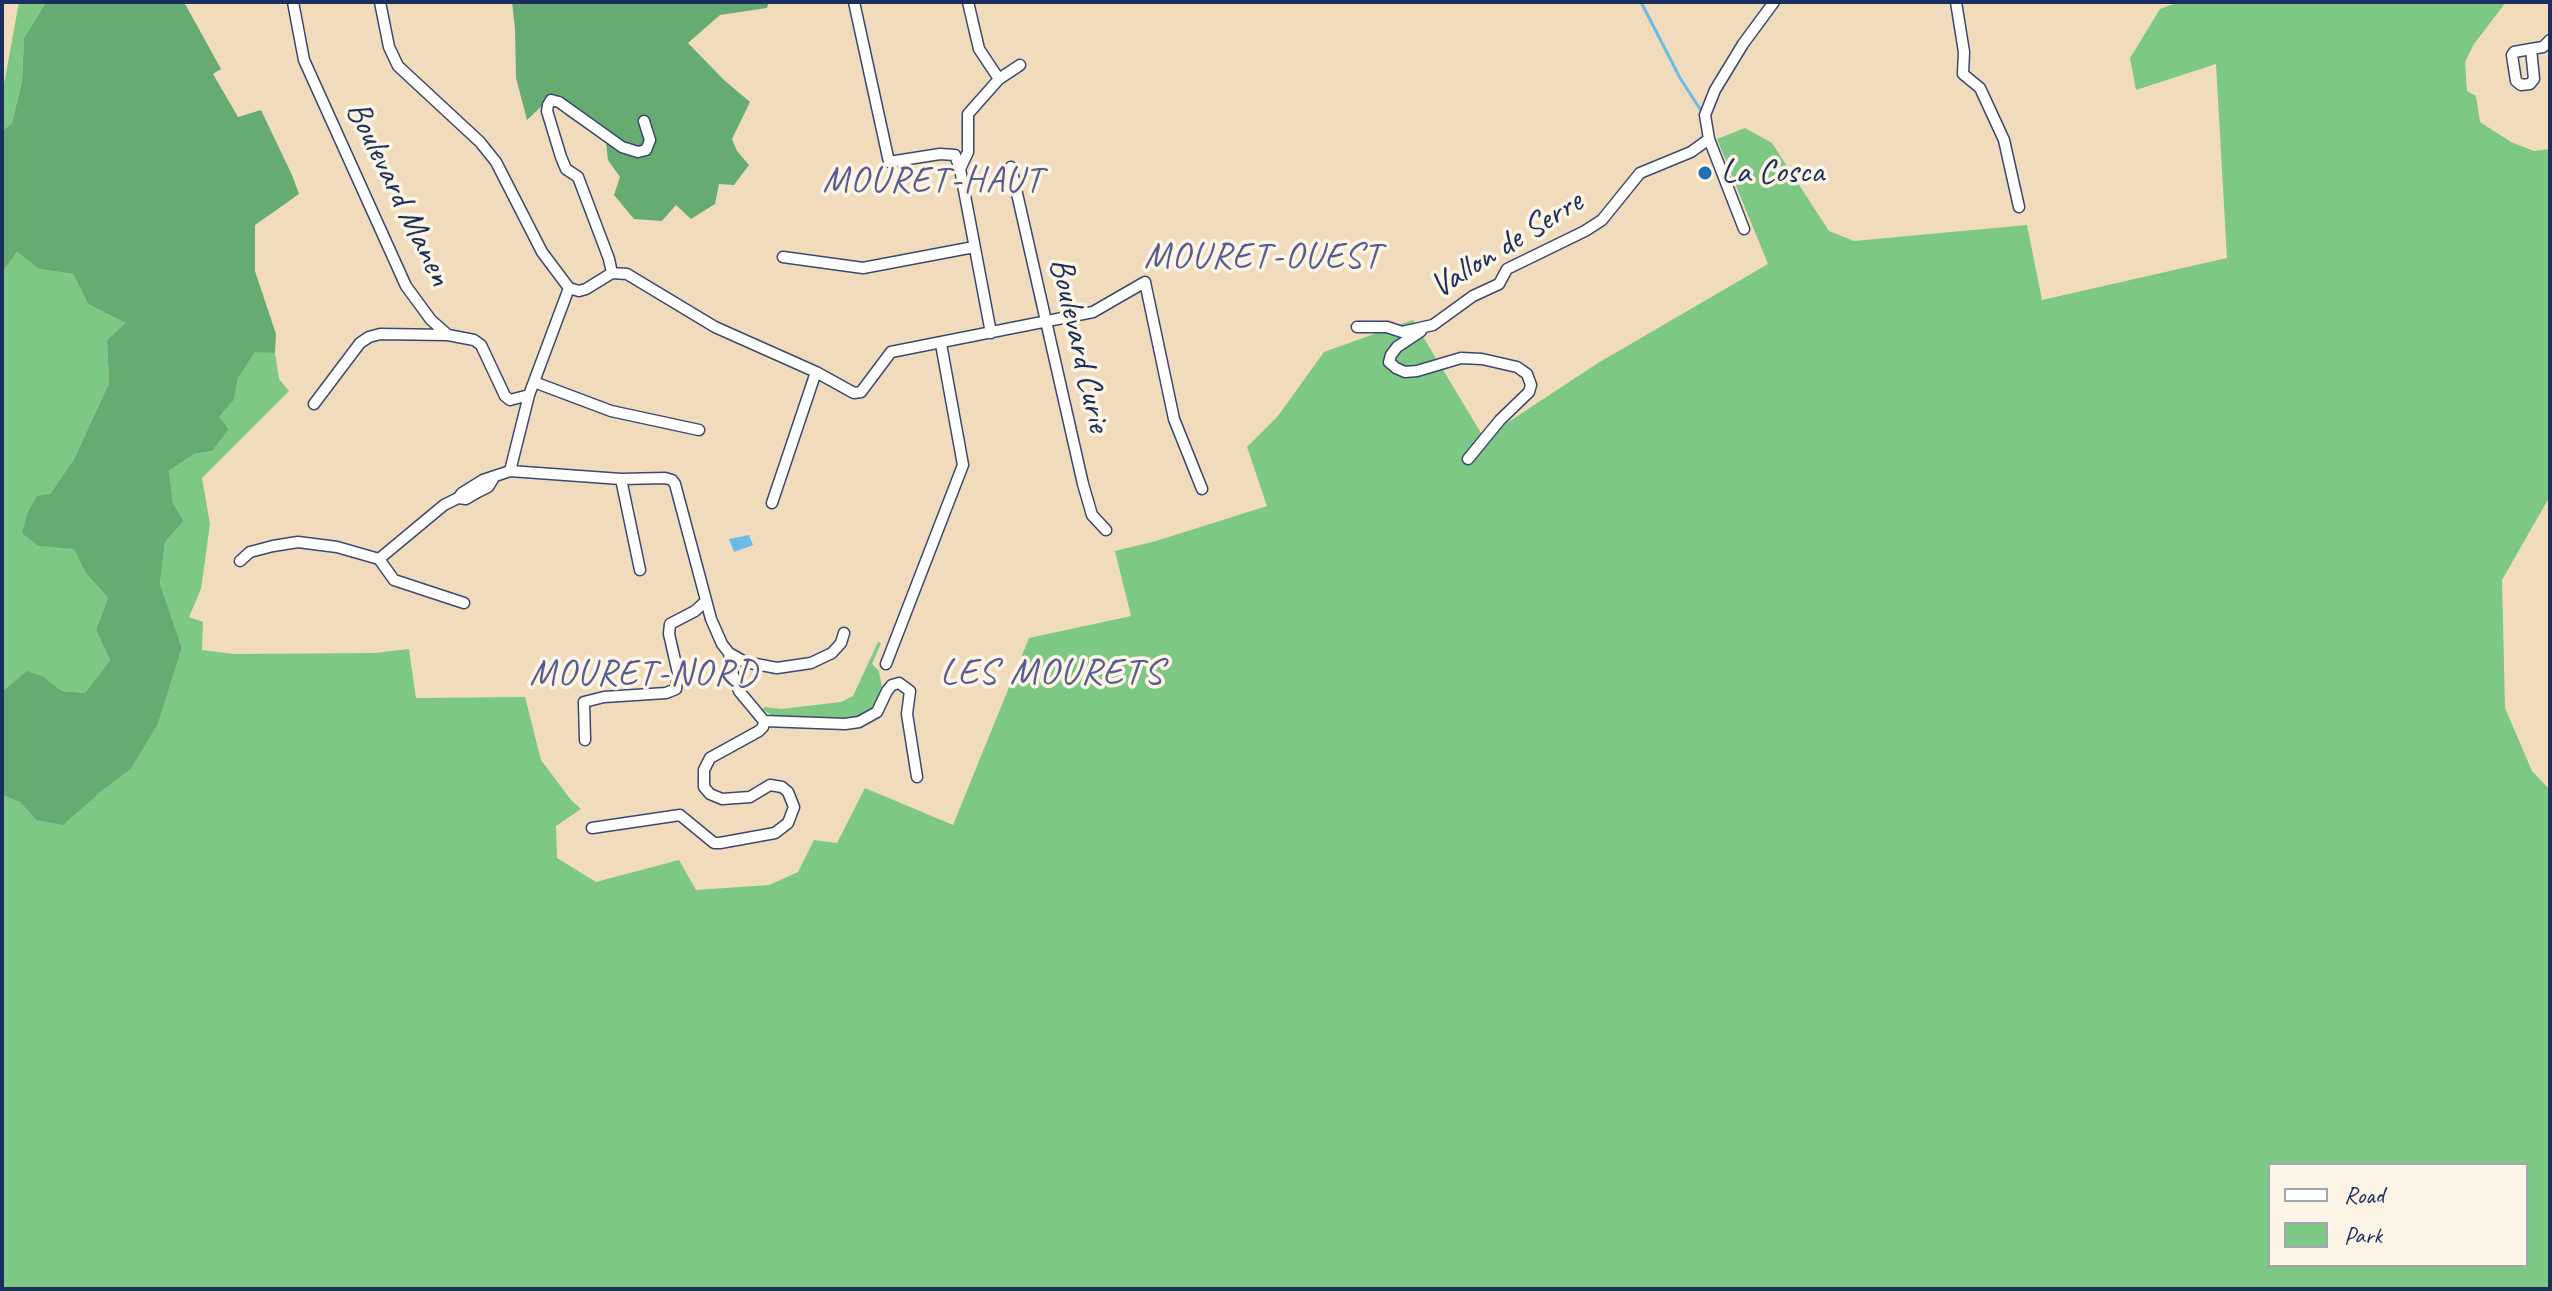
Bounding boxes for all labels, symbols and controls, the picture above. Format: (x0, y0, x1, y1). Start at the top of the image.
street label: Boulevard Manen (336, 95, 460, 293)
place label: La Cosca (1721, 153, 1824, 193)
district label: MOURET-HAUT (823, 160, 1043, 204)
marker: La Cosca (1696, 164, 1714, 182)
street label: Vallon de Serre (1423, 182, 1591, 308)
district label: MOURET-OUEST (1144, 236, 1382, 280)
street label: Boulevard Curie (1039, 254, 1119, 436)
district label: LES MOURETS (940, 650, 1164, 696)
district label: MOURET-NORD (531, 653, 757, 697)
legend (2268, 1163, 2528, 1267)
text: Road (2344, 1180, 2384, 1210)
text: Park (2344, 1220, 2382, 1250)

